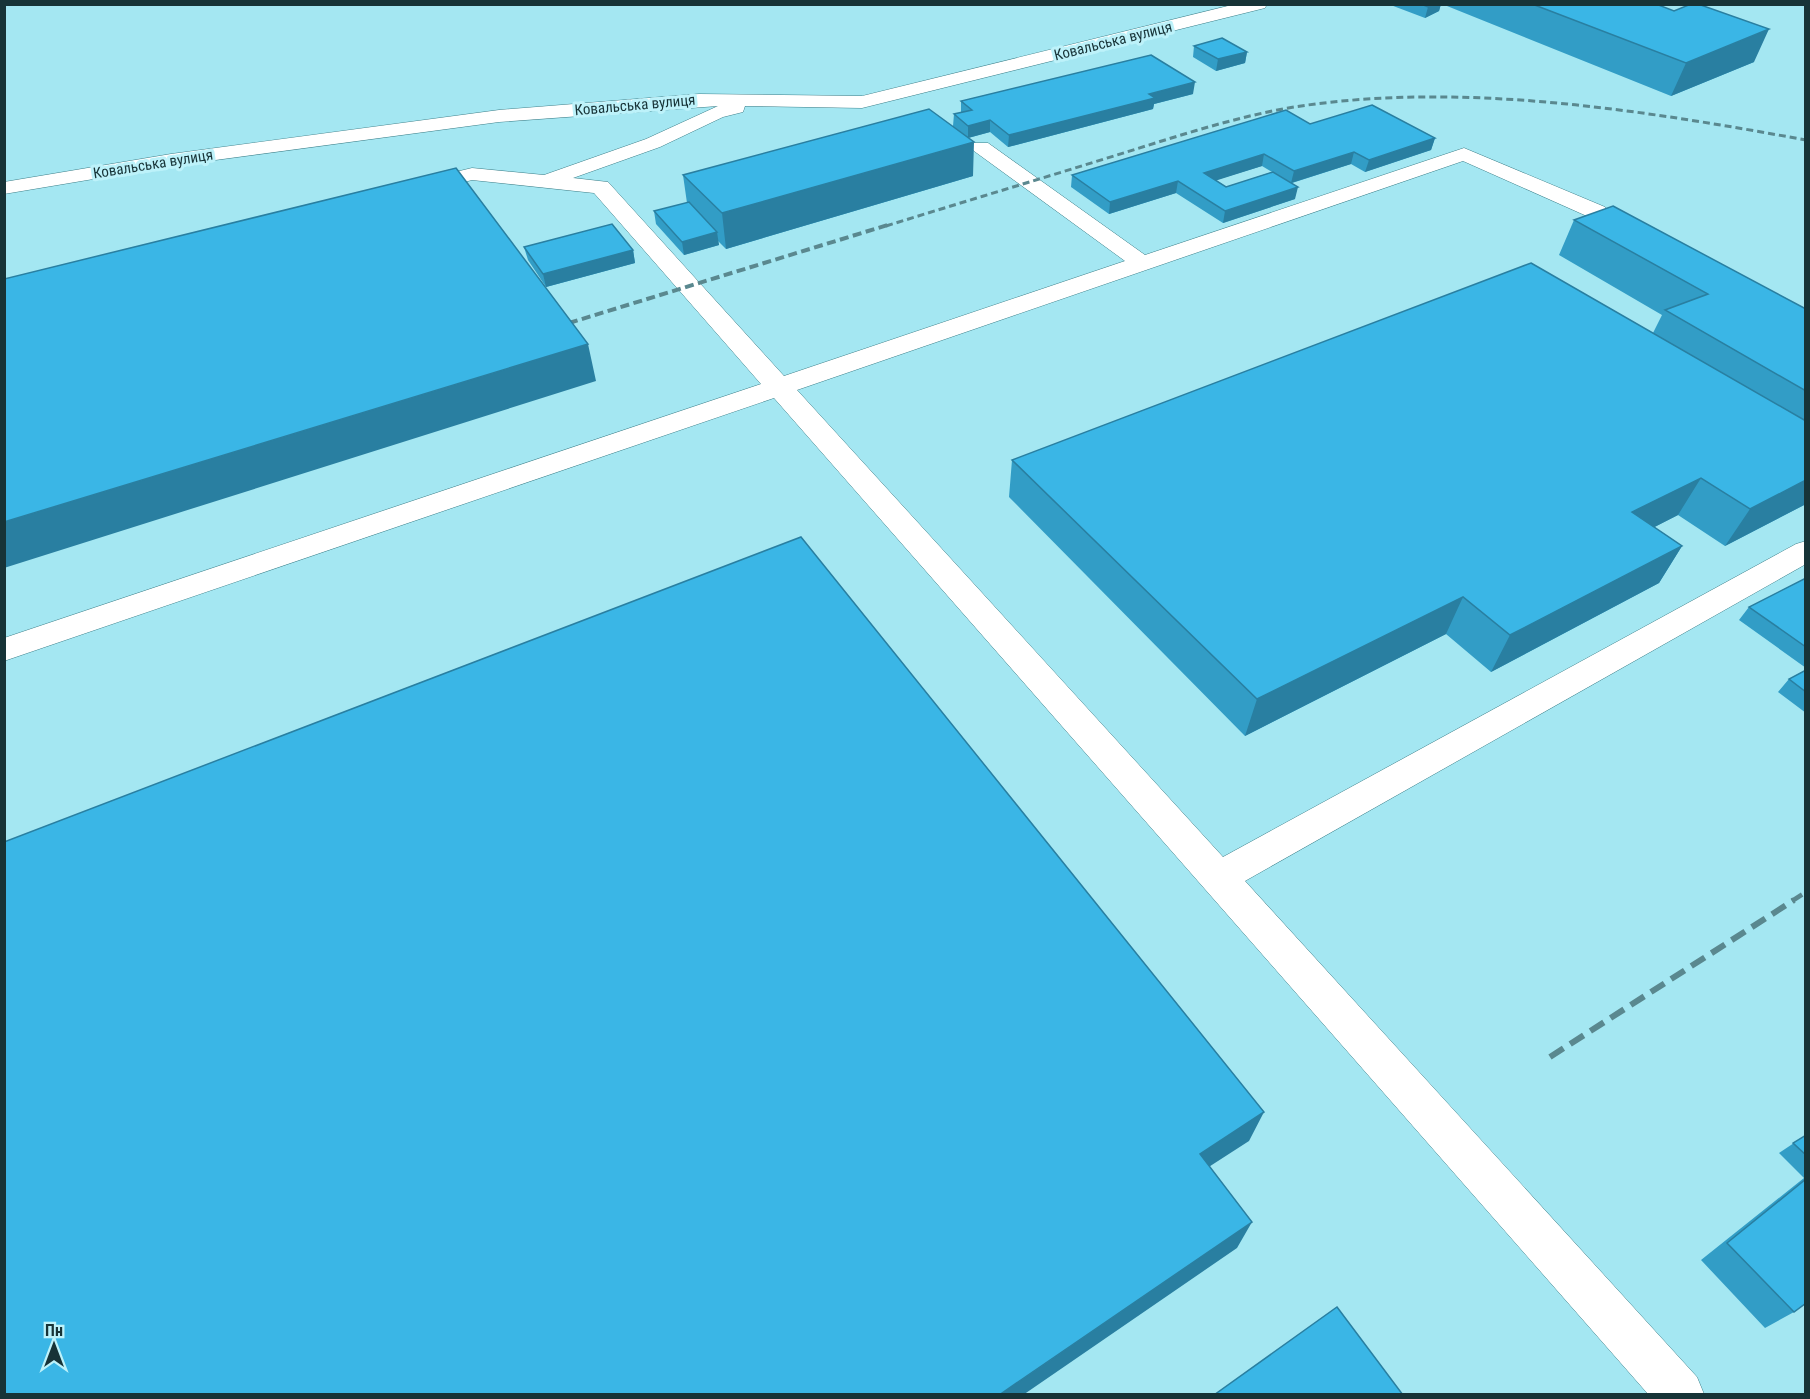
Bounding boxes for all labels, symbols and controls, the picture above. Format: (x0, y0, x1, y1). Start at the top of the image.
street label: Ковальська вулиця (1052, 18, 1174, 64)
street label: Ковальська вулиця (574, 91, 696, 119)
street label: Ковальська вулиця (92, 146, 214, 182)
north arrow (24, 1315, 84, 1375)
text: Пн (45, 1321, 63, 1340)

